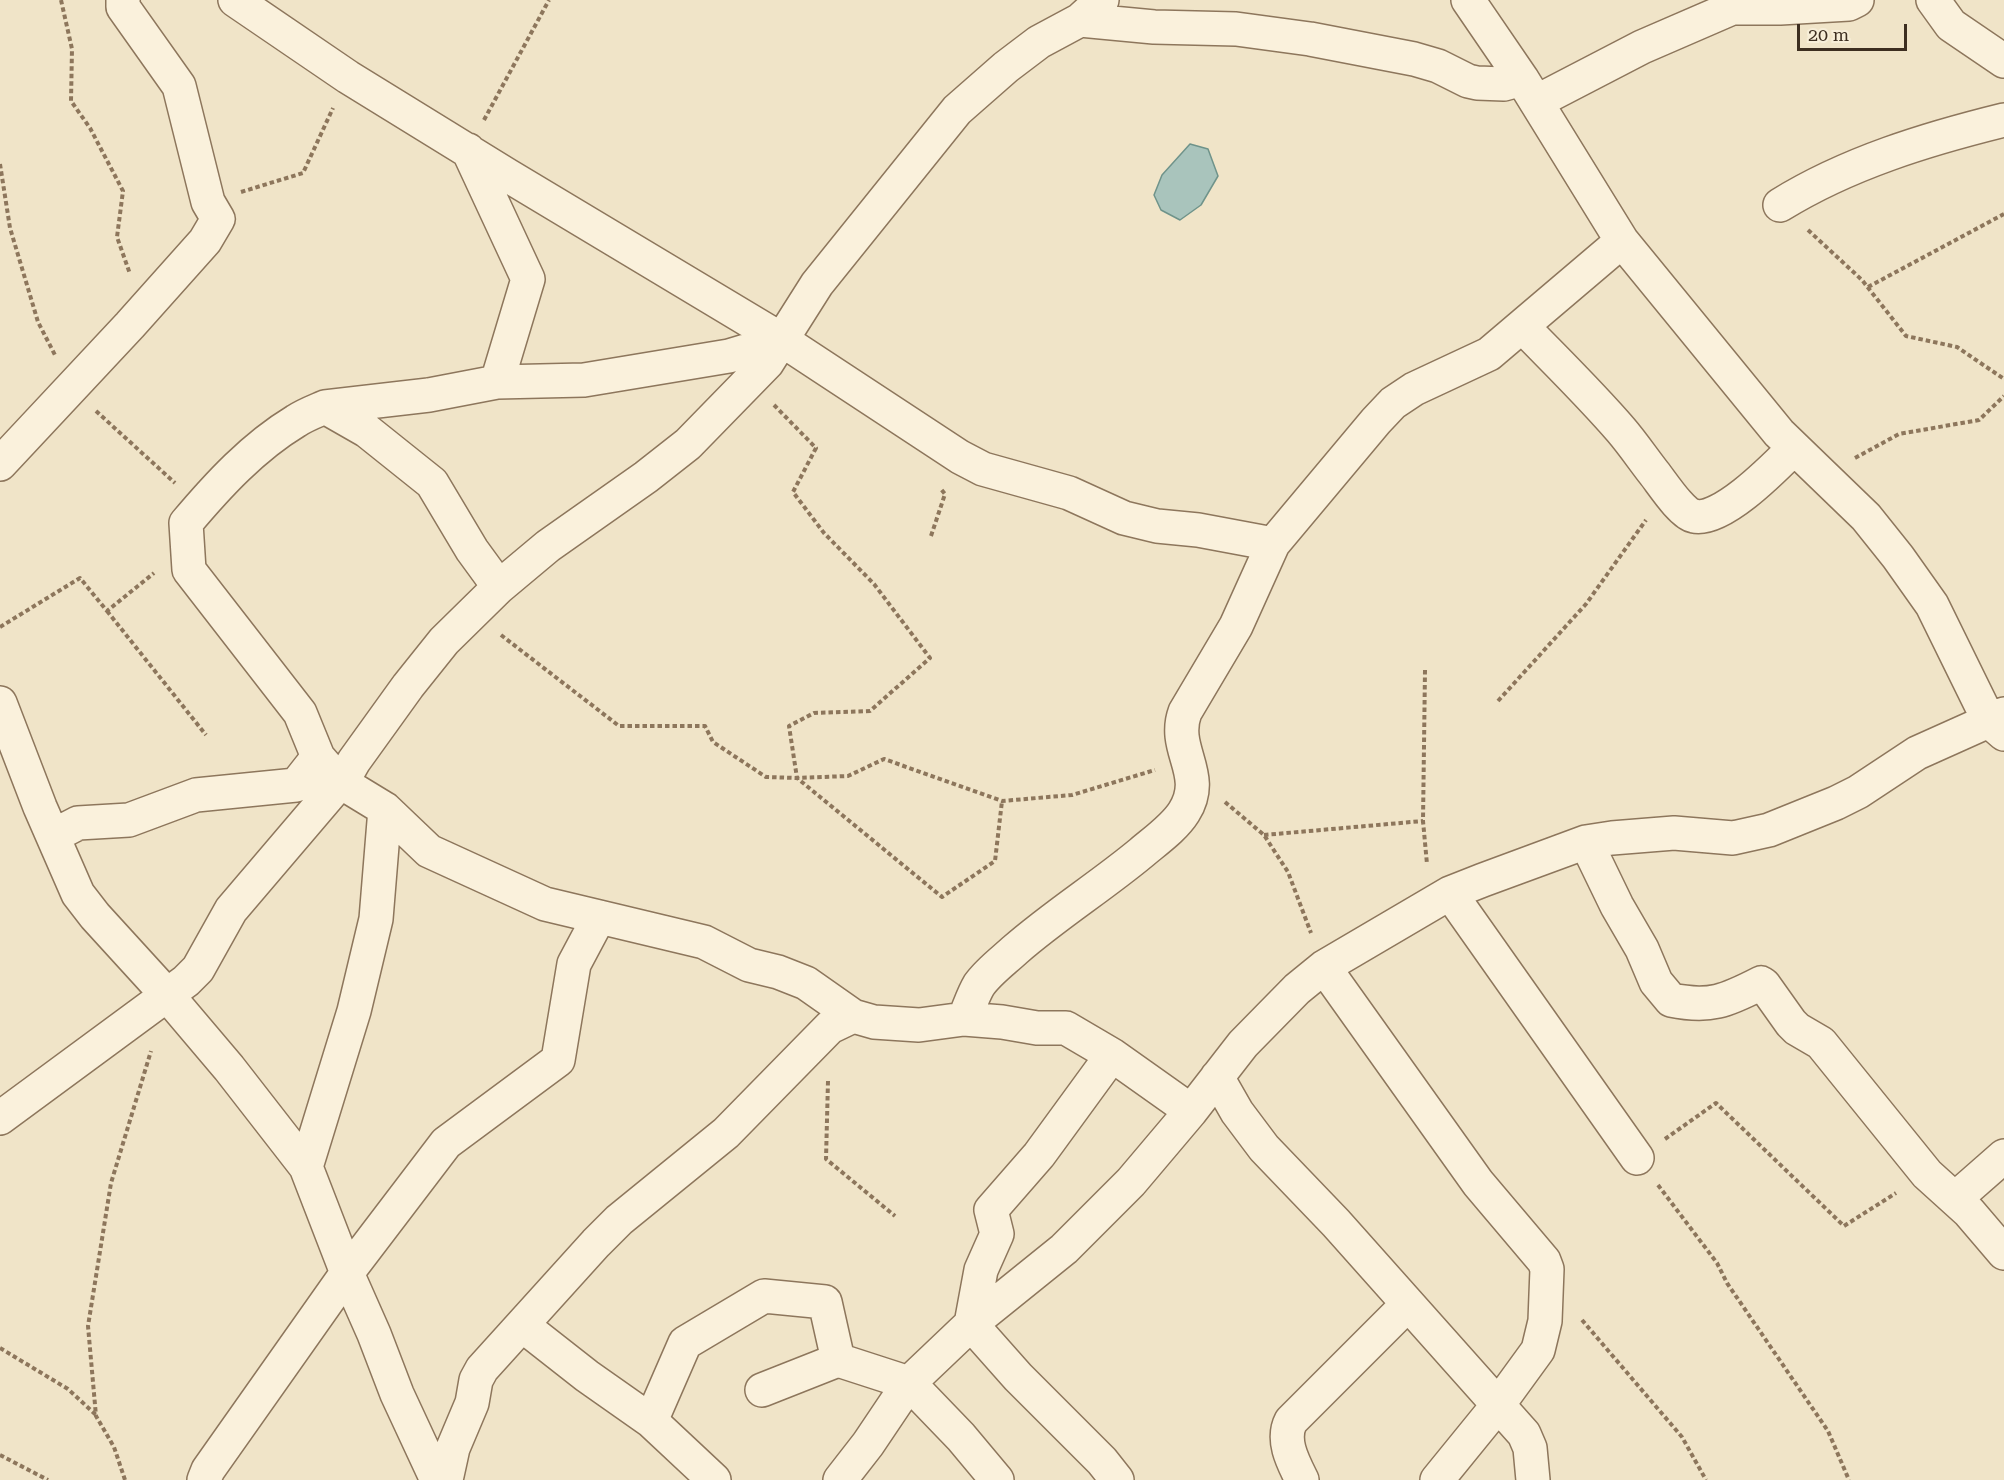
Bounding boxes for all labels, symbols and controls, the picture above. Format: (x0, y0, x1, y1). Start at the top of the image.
scale bar (1800, 12, 1910, 50)
text: 20 m (1808, 24, 1849, 45)

